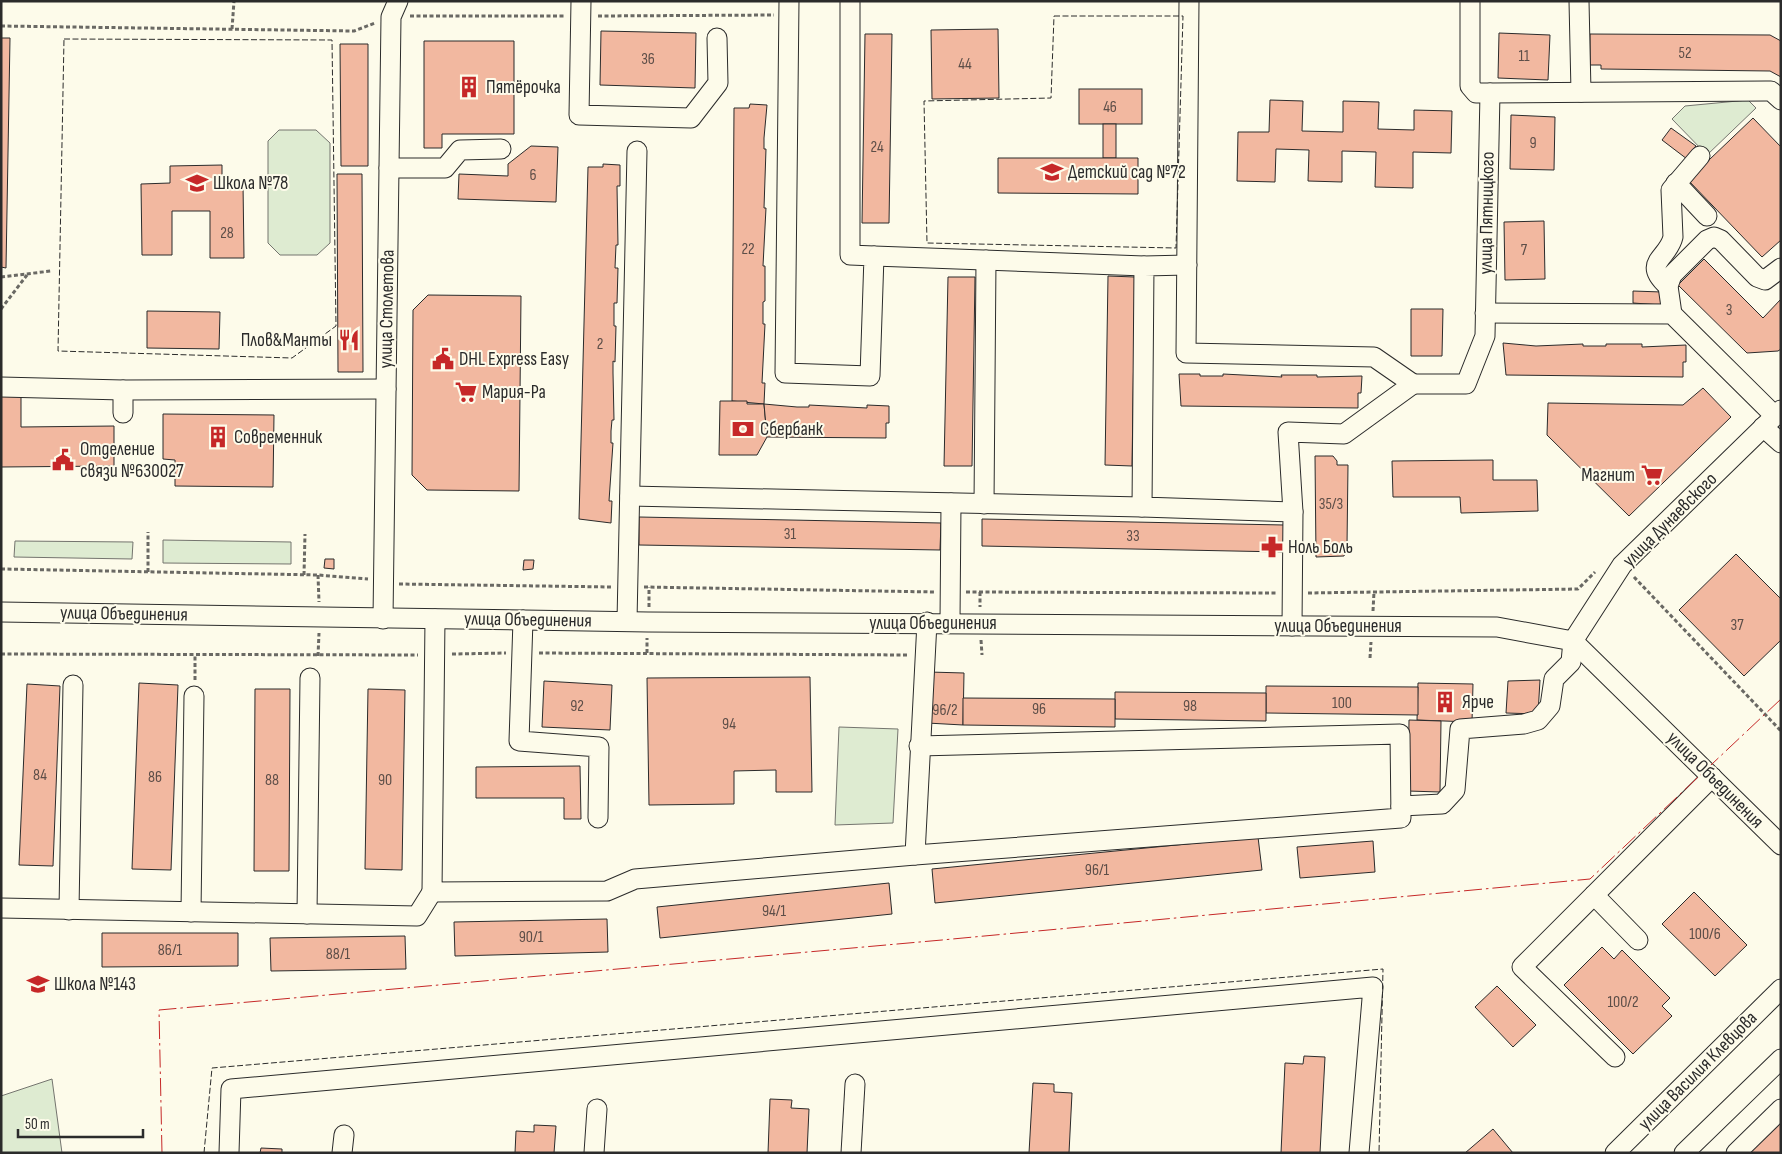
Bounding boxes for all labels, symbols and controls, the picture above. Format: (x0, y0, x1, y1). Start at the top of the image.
house number: 52 (1678, 44, 1692, 63)
house number: 11 (1518, 47, 1530, 66)
house number: 36 (641, 50, 655, 69)
house number: 44 (958, 55, 972, 74)
building icon: Пятёрочка (456, 74, 482, 100)
place label: Пятёрочка (486, 76, 561, 99)
house number: 46 (1103, 98, 1117, 117)
house number: 9 (1529, 134, 1537, 153)
house number: 24 (870, 138, 884, 157)
street label: улица Пятницкого (1474, 151, 1500, 275)
school or university icon: Детский сад №72 (1039, 159, 1065, 185)
place label: Детский сад №72 (1068, 161, 1186, 184)
house number: 6 (529, 166, 537, 185)
school or university icon: Школа №78 (184, 170, 210, 196)
place label: Школа №78 (213, 172, 288, 195)
house number: 28 (220, 224, 234, 243)
house number: 22 (741, 240, 755, 259)
house number: 7 (1521, 241, 1528, 260)
street label: улица Столетова (374, 249, 400, 369)
house number: 3 (1726, 301, 1732, 320)
restaurant icon: Плов&Манты (336, 327, 362, 353)
place label: Плов&Манты (241, 329, 332, 352)
house number: 2 (597, 335, 603, 354)
public building icon: DHL Express Easy (430, 346, 456, 372)
place label: DHL Express Easy (459, 348, 570, 371)
supermarket icon: Мария-Ра (453, 379, 479, 405)
place label: Мария-Ра (482, 381, 546, 404)
bank icon: Сбербанк (730, 416, 756, 442)
place label: Сбербанк (760, 418, 824, 441)
building icon: Современник (205, 424, 231, 450)
place label: Современник (234, 426, 323, 449)
place label: Отделение связи №630027 (80, 438, 184, 483)
public building icon: Отделение связи №630027 (50, 447, 76, 473)
supermarket icon: Магнит (1639, 462, 1665, 488)
place label: Магнит (1581, 464, 1635, 487)
street label: улица Дунаевского (1618, 468, 1722, 572)
house number: 35/3 (1319, 495, 1343, 514)
house number: 31 (784, 525, 797, 544)
house number: 33 (1126, 527, 1140, 546)
pharmacy icon: Ноль Боль (1259, 534, 1285, 560)
place label: Ноль Боль (1288, 536, 1353, 559)
street label: улица Объединения (60, 601, 188, 627)
street label: улица Объединения (464, 607, 592, 633)
street label: улица Объединения (869, 612, 997, 635)
street label: улица Объединения (1274, 615, 1402, 638)
house number: 37 (1730, 616, 1744, 635)
building icon: Ярче (1432, 689, 1458, 715)
place label: Ярче (1462, 691, 1494, 714)
house number: 100 (1332, 694, 1352, 713)
house number: 92 (570, 697, 584, 716)
house number: 98 (1183, 697, 1197, 716)
house number: 96 (1032, 700, 1046, 719)
house number: 96/2 (932, 701, 958, 720)
house number: 94 (722, 715, 736, 734)
street label: улица Объединения (1662, 727, 1768, 833)
house number: 84 (33, 766, 47, 785)
house number: 86 (148, 768, 162, 787)
house number: 88 (265, 771, 279, 790)
house number: 90 (378, 771, 392, 790)
house number: 96/1 (1085, 861, 1110, 880)
house number: 94/1 (762, 902, 786, 921)
house number: 100/6 (1689, 925, 1721, 944)
house number: 90/1 (519, 928, 544, 947)
house number: 86/1 (158, 941, 183, 960)
house number: 88/1 (326, 945, 351, 964)
school or university icon: Школа №143 (25, 971, 51, 997)
place label: Школа №143 (54, 973, 136, 996)
house number: 100/2 (1607, 993, 1639, 1012)
street label: улица Василия Клевцова (1634, 1007, 1762, 1135)
scale bar (18, 1106, 142, 1138)
text: 50 m (25, 1115, 50, 1134)

